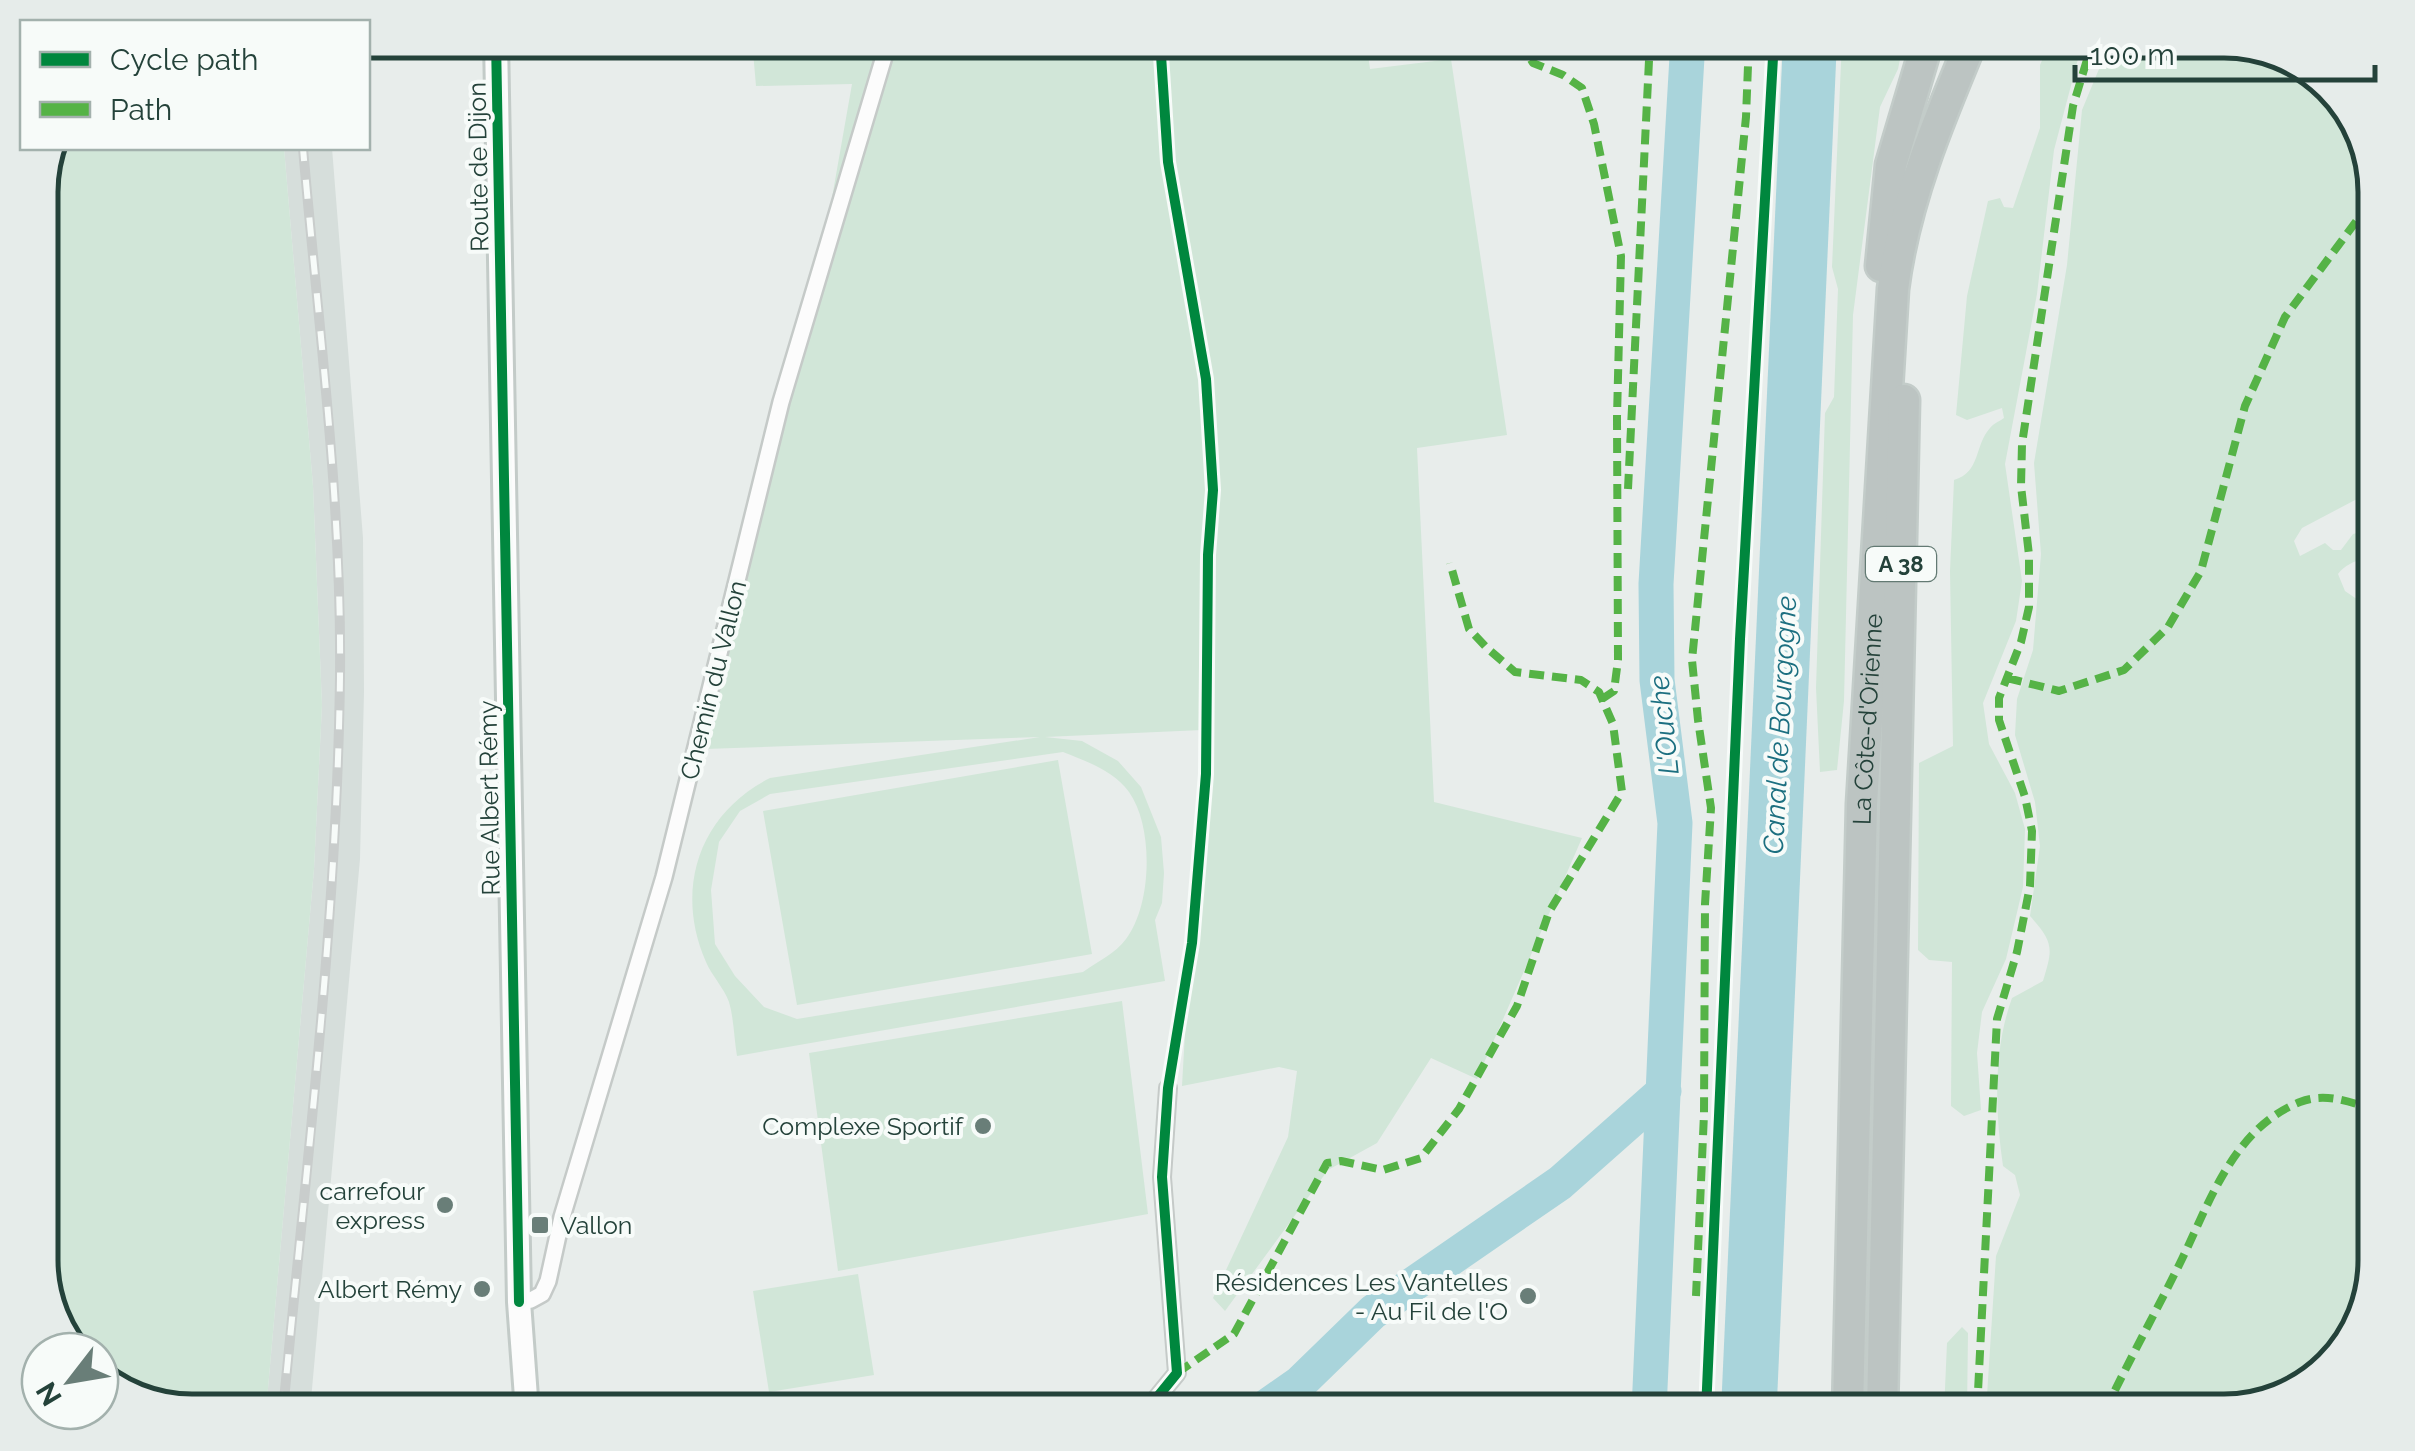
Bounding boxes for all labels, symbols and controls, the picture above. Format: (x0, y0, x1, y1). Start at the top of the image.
legend (20, 20, 370, 150)
scale bar (2075, 20, 2375, 82)
text: 100 m (2090, 37, 2175, 72)
text: Cycle path (110, 42, 258, 77)
street label: Route de Dijon (462, 82, 494, 252)
text: Path (110, 92, 172, 127)
road number: A 38 (1866, 547, 1936, 581)
street label: Chemin du Vallon (674, 577, 752, 783)
water label: Canal de Bourgogne (1757, 595, 1803, 855)
street label: La Côte-d'Orienne (1847, 613, 1888, 825)
water label: L'Ouche (1642, 674, 1686, 776)
street label: Rue Albert Rémy (472, 700, 506, 896)
place label: Complexe Sportif (762, 1111, 965, 1141)
marker: Complexe Sportif (972, 1115, 994, 1137)
place label: carrefour express (320, 1176, 425, 1235)
marker: carrefour express (434, 1194, 456, 1216)
place label: Vallon (560, 1210, 632, 1240)
marker: Vallon (529, 1214, 551, 1236)
place label: Résidences Les Vantelles - Au Fil de l'O (1215, 1267, 1508, 1326)
place label: Albert Rémy (318, 1274, 462, 1304)
marker: Albert Rémy (471, 1278, 493, 1300)
marker: Résidences Les Vantelles - Au Fil de l'O (1517, 1285, 1539, 1307)
north arrow (20, 1331, 120, 1431)
text: N (29, 1376, 69, 1411)

